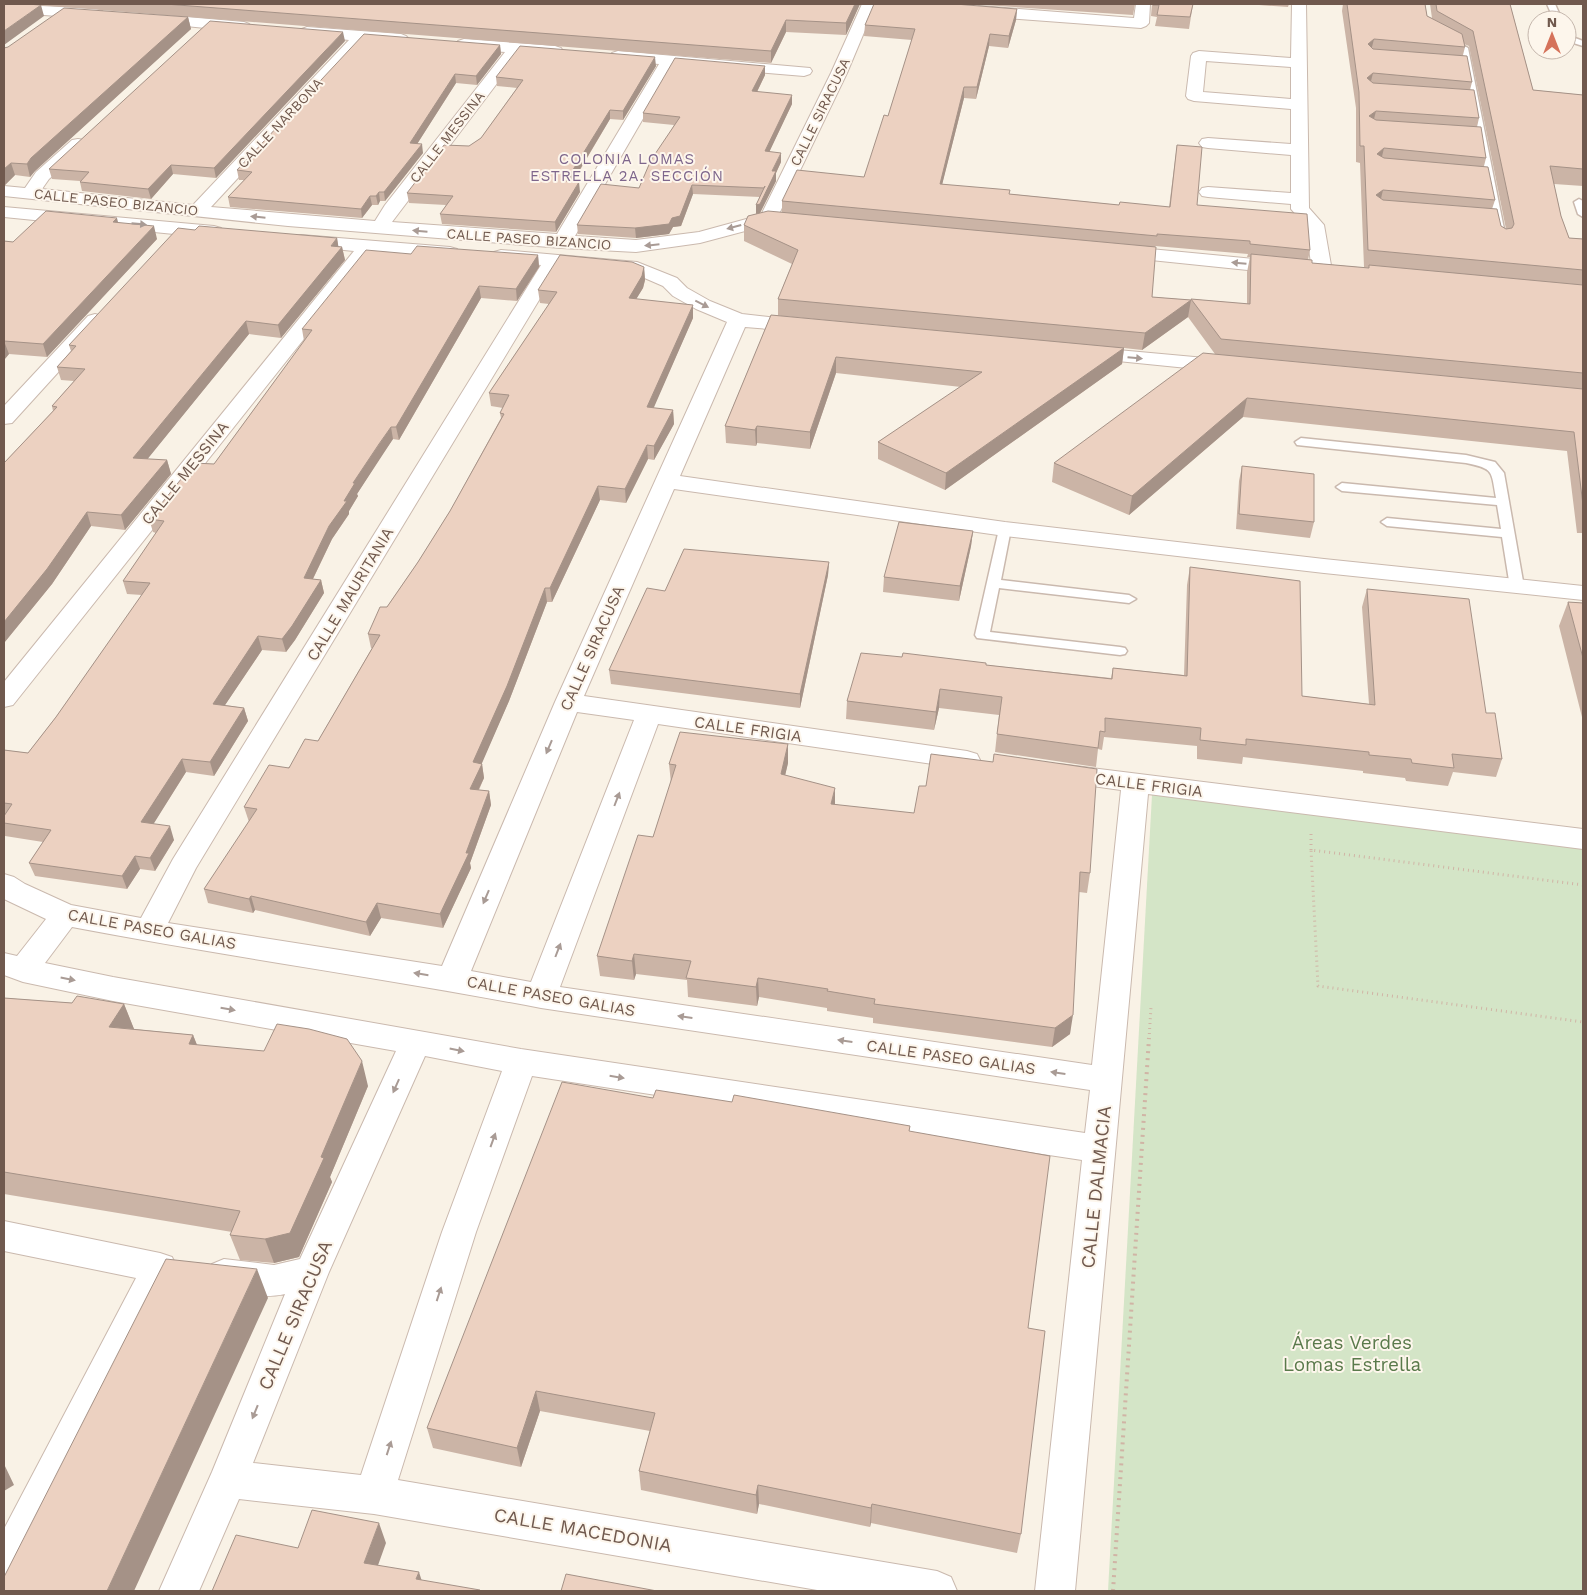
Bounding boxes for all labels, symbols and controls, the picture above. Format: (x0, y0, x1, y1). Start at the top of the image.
north arrow (1527, 10, 1577, 60)
text: N (1547, 14, 1557, 30)
street label: CALLE SIRACUSA (787, 55, 853, 169)
street label: CALLE NARBONA (234, 75, 326, 171)
street label: CALLE MESSINA (406, 88, 488, 186)
district label: COLONIA LOMAS ESTRELLA 2A. SECCIÓN (530, 150, 724, 185)
street label: CALLE PASEO BIZANCIO (33, 185, 199, 219)
one-way arrow (249, 213, 265, 221)
one-way arrow (132, 220, 148, 228)
one-way arrow (726, 224, 741, 232)
street label: CALLE PASEO BIZANCIO (446, 225, 612, 253)
one-way arrow (411, 226, 427, 234)
one-way arrow (643, 241, 659, 249)
one-way arrow (1230, 259, 1246, 267)
one-way arrow (695, 300, 709, 308)
one-way arrow (1127, 354, 1143, 362)
street label: CALLE MESSINA (137, 417, 233, 529)
street label: CALLE MAURITANIA (303, 523, 398, 664)
street label: CALLE SIRACUSA (556, 582, 628, 714)
street label: CALLE FRIGIA (693, 712, 803, 746)
one-way arrow (545, 740, 553, 754)
street label: CALLE FRIGIA (1094, 769, 1204, 801)
one-way arrow (613, 792, 621, 806)
one-way arrow (482, 890, 490, 905)
street label: CALLE PASEO GALIAS (66, 905, 238, 953)
one-way arrow (555, 943, 562, 958)
one-way arrow (412, 969, 428, 977)
street label: CALLE PASEO GALIAS (465, 972, 637, 1020)
one-way arrow (60, 976, 76, 984)
one-way arrow (220, 1005, 236, 1013)
one-way arrow (676, 1013, 692, 1021)
street label: CALLE PASEO GALIAS (865, 1036, 1037, 1078)
one-way arrow (837, 1037, 853, 1045)
one-way arrow (449, 1046, 465, 1054)
one-way arrow (1050, 1068, 1066, 1076)
one-way arrow (609, 1073, 625, 1081)
one-way arrow (391, 1079, 399, 1093)
street label: CALLE DALMACIA (1076, 1104, 1116, 1270)
one-way arrow (489, 1132, 497, 1147)
street label: CALLE SIRACUSA (253, 1236, 337, 1393)
one-way arrow (436, 1286, 444, 1301)
park label: Áreas Verdes Lomas Estrella (1283, 1331, 1422, 1376)
one-way arrow (251, 1405, 259, 1419)
one-way arrow (386, 1441, 394, 1456)
street label: CALLE MACEDONIA (492, 1503, 674, 1557)

